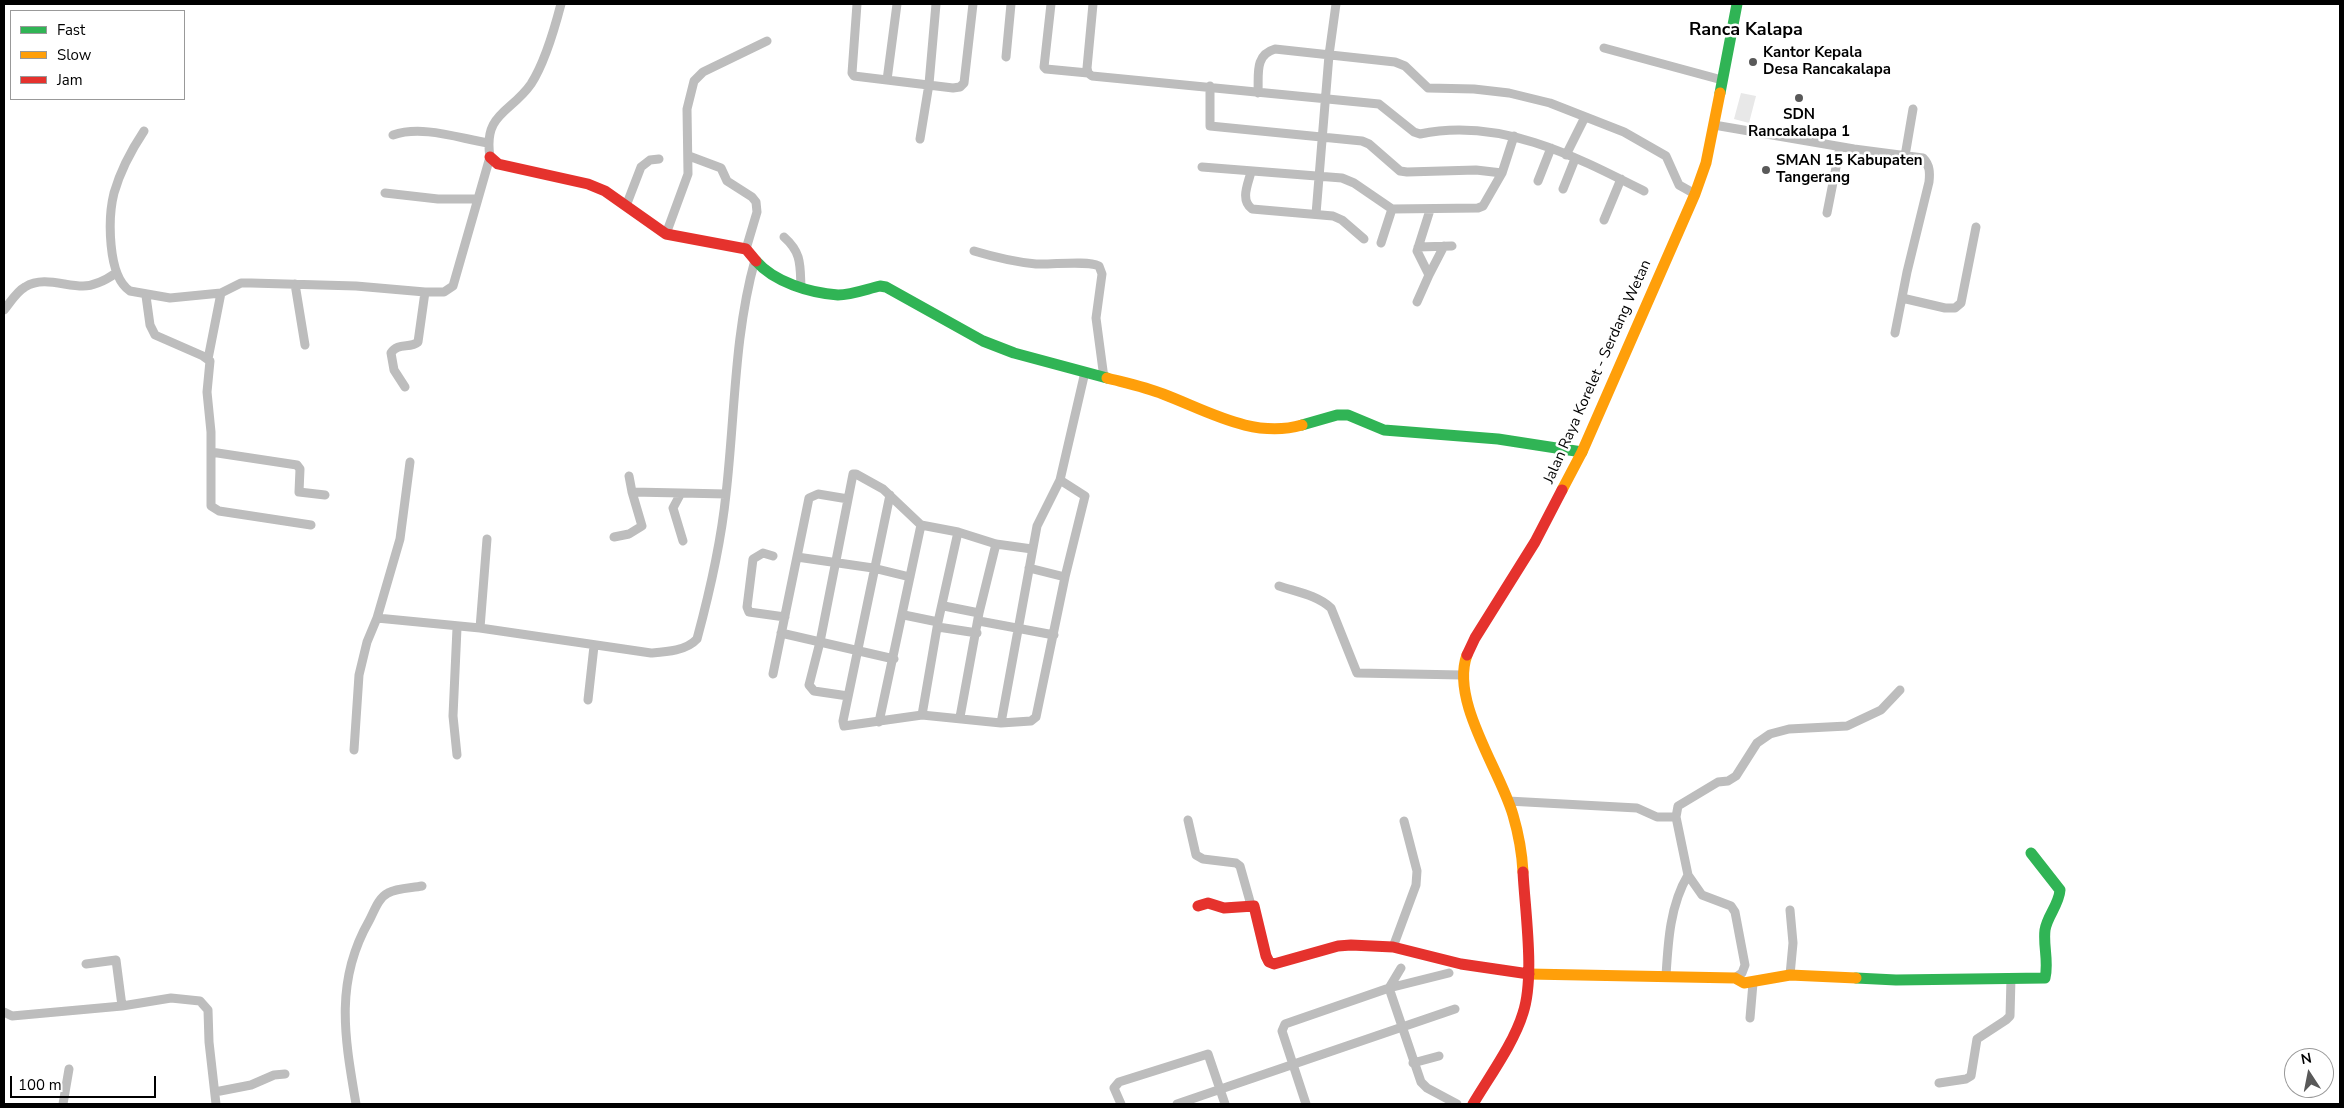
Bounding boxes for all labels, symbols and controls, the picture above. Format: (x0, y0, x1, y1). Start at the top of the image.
legend (10, 10, 185, 100)
text: Fast (57, 20, 85, 40)
district label: Ranca Kalapa (1689, 20, 1803, 42)
place label: Kantor Kepala Desa Rancakalapa (1763, 44, 1891, 79)
text: Slow (57, 45, 91, 65)
marker: Kantor Kepala Desa Rancakalapa (1747, 56, 1759, 68)
text: Jam (57, 70, 83, 90)
marker: SDN Rancakalapa 1 (1793, 92, 1805, 104)
place label: SDN Rancakalapa 1 (1748, 106, 1850, 141)
place label: SMAN 15 Kabupaten Tangerang (1776, 152, 1923, 187)
marker: SMAN 15 Kabupaten Tangerang (1760, 164, 1772, 176)
street label: Jalan Raya Korelet - Serdang Wetan (1540, 257, 1656, 487)
north arrow (2284, 1048, 2334, 1098)
text: N (2299, 1048, 2313, 1069)
scale bar (12, 1066, 159, 1098)
text: 100 m (18, 1075, 62, 1095)

